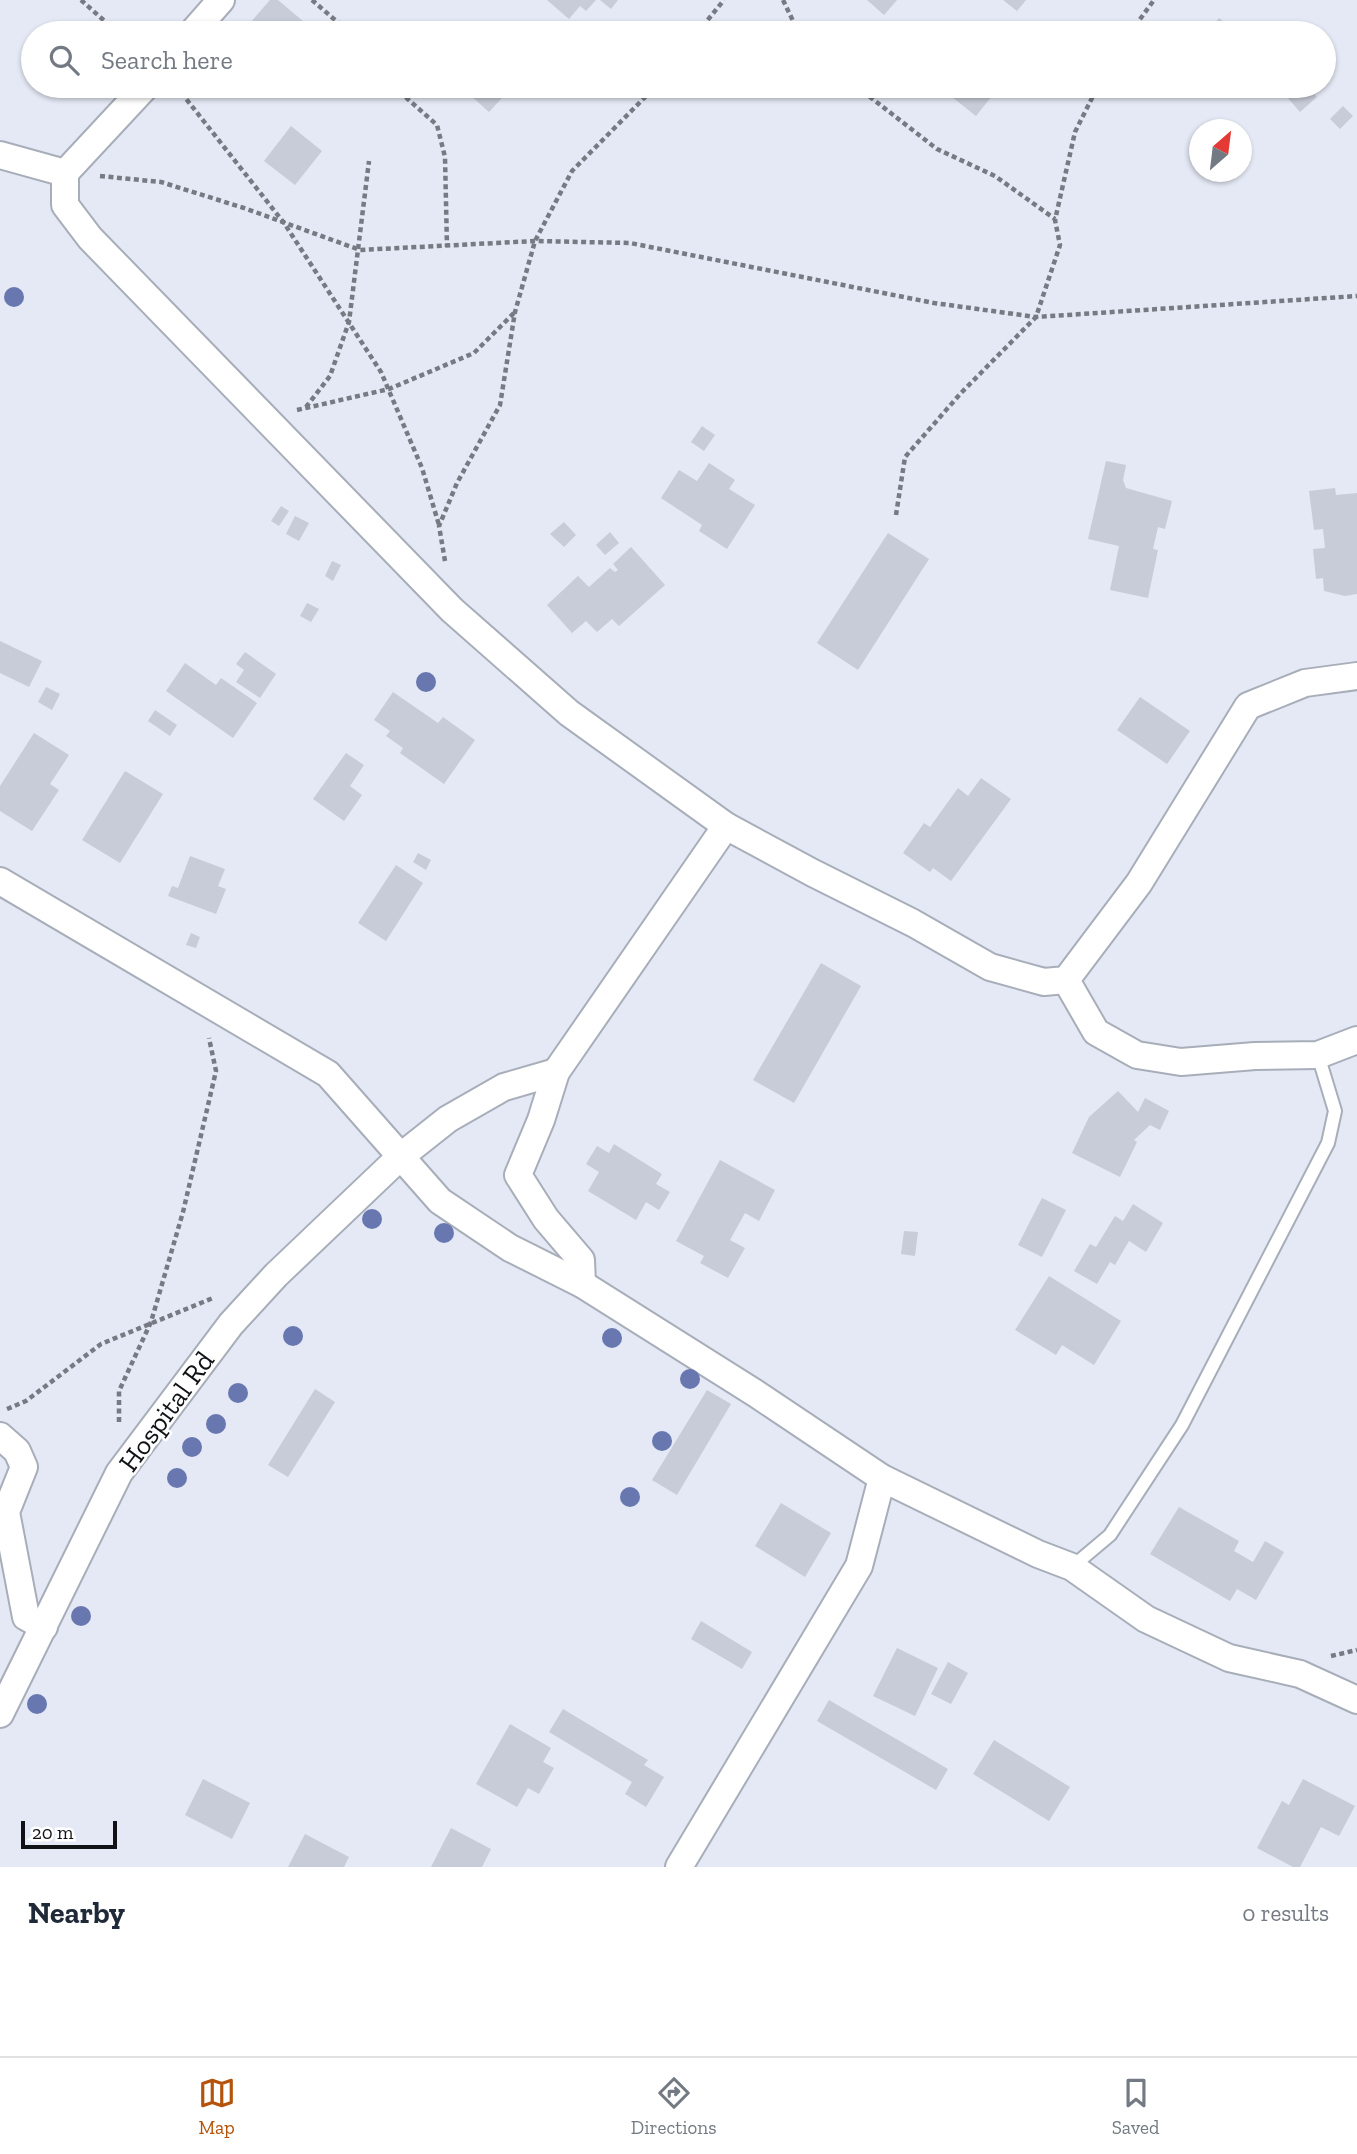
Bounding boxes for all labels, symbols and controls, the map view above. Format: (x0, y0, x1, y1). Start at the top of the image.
search box (21, 21, 1336, 98)
icon: search (45, 41, 83, 79)
text: Search here (101, 44, 233, 76)
north arrow (1189, 119, 1252, 182)
street label: Hospital Rd (112, 1345, 221, 1478)
scale bar (21, 1818, 117, 1850)
text: 20 m (32, 1821, 73, 1844)
text: Nearby (28, 1895, 125, 1931)
text: 0 results (1242, 1899, 1329, 1927)
tab: Map (198, 2074, 236, 2139)
tab: Directions (631, 2074, 717, 2139)
tab: Saved (1112, 2074, 1159, 2139)

